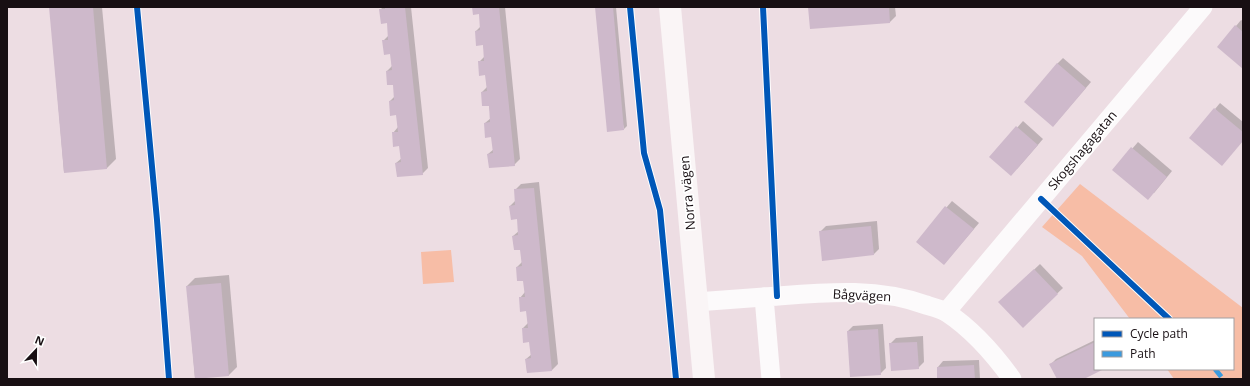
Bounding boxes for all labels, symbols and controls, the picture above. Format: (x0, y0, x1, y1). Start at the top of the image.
street label: Skogshagagatan (1043, 106, 1121, 194)
street label: Norra vägen (675, 155, 699, 231)
street label: Bågvägen (832, 284, 892, 306)
legend (1094, 318, 1234, 370)
text: Cycle path (1130, 325, 1188, 342)
north arrow (16, 330, 56, 370)
text: N (33, 332, 47, 349)
text: Path (1130, 345, 1156, 362)

